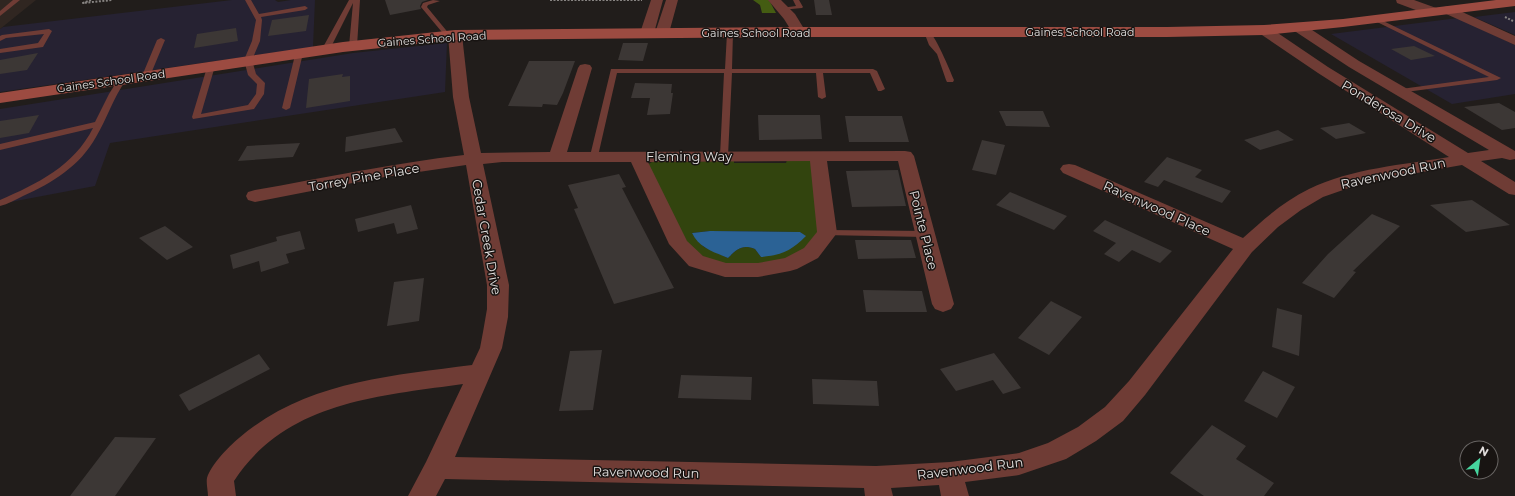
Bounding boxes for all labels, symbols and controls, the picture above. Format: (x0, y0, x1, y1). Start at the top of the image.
street label: Gaines School Road (1026, 25, 1135, 39)
street label: Gaines School Road (702, 26, 811, 40)
street label: Gaines School Road (377, 28, 487, 50)
street label: Gaines School Road (56, 66, 166, 96)
street label: Ponderosa Drive (1339, 76, 1439, 146)
street label: Fleming Way (646, 148, 733, 164)
street label: Ravenwood Run (1339, 154, 1447, 192)
street label: Torrey Pine Place (308, 159, 421, 195)
street label: Ravenwood Place (1101, 177, 1213, 239)
street label: Cedar Creek Drive (469, 178, 505, 296)
street label: Pointe Place (906, 189, 942, 272)
north arrow (1459, 440, 1499, 480)
text: N (1477, 443, 1491, 460)
street label: Ravenwood Run (916, 454, 1024, 482)
street label: Ravenwood Run (592, 463, 700, 481)

